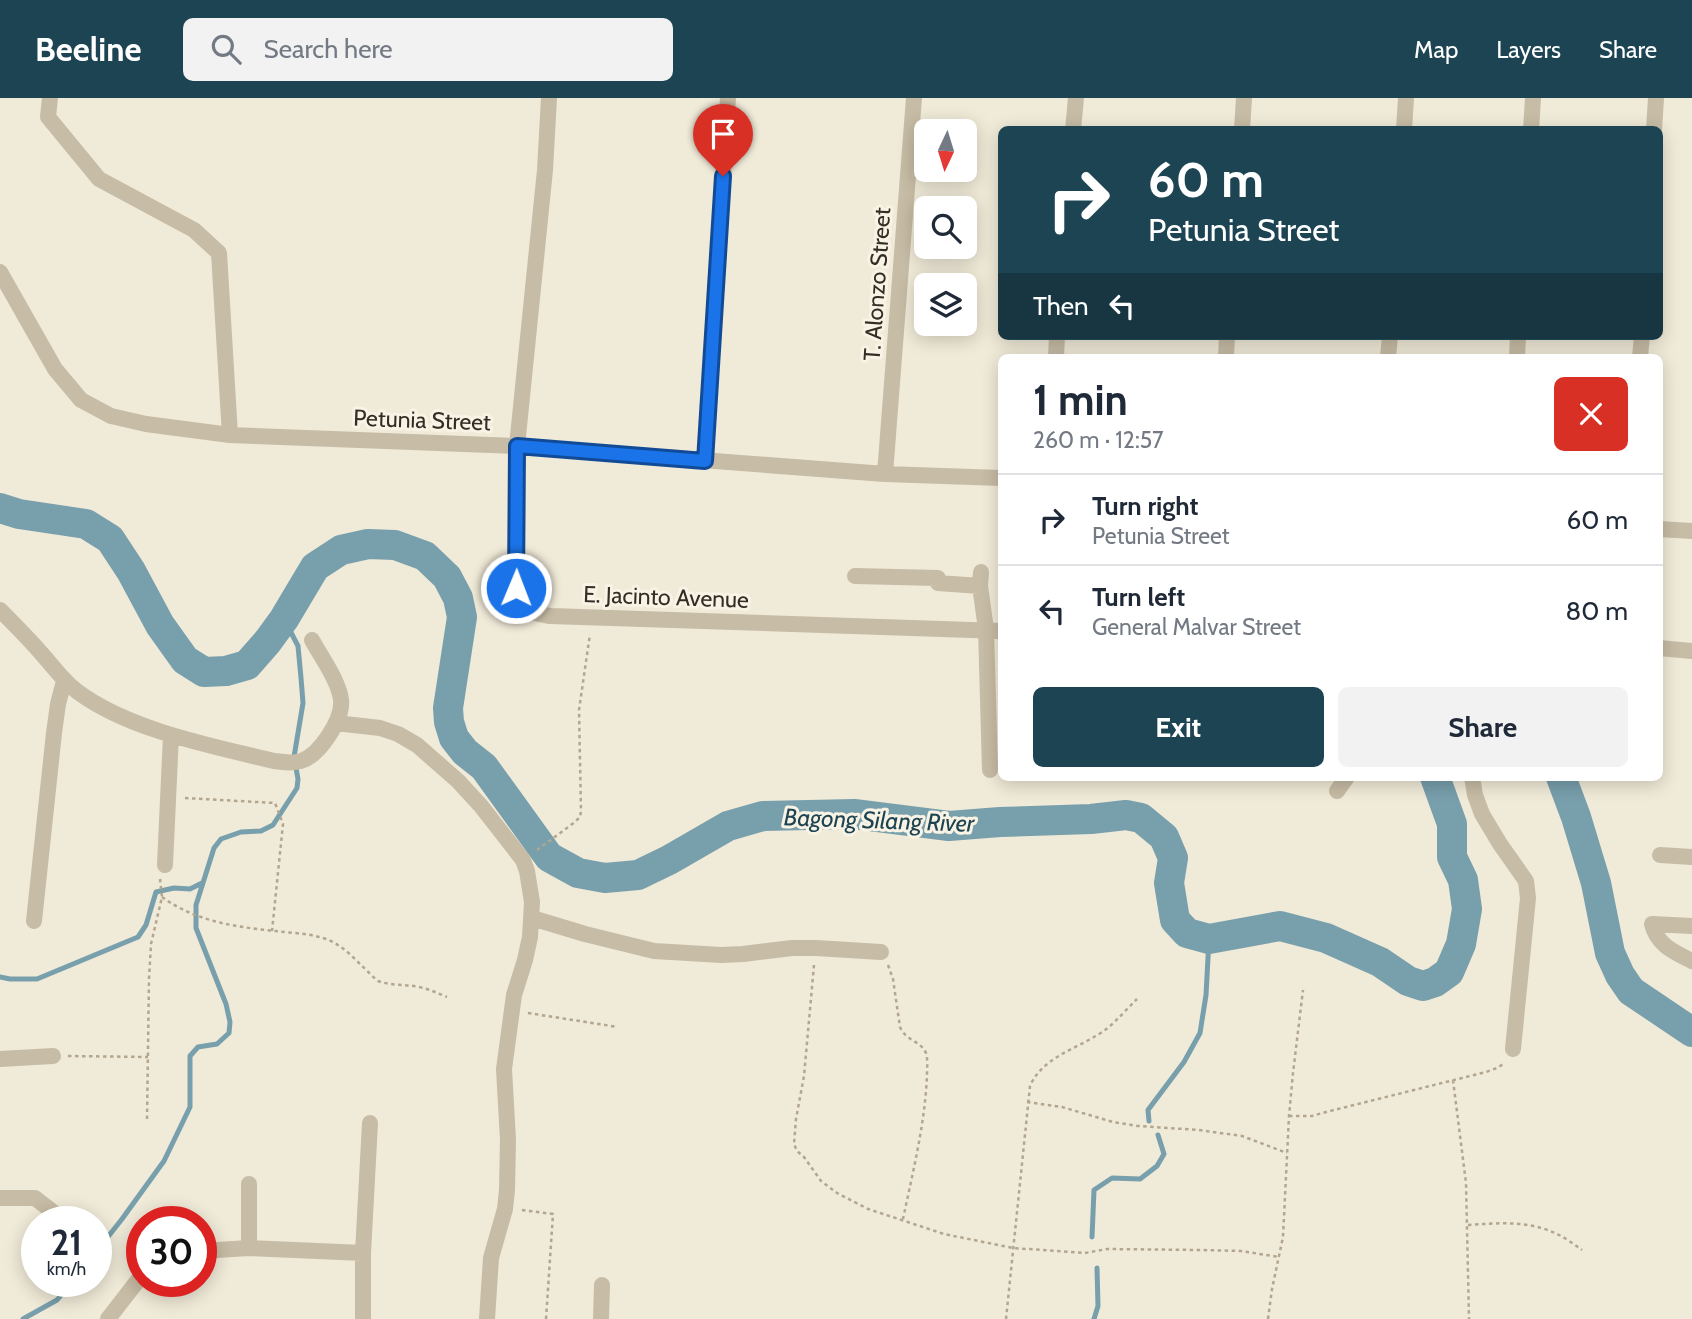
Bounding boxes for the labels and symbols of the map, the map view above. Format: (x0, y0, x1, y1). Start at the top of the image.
pin (693, 104, 753, 176)
north arrow (914, 119, 976, 182)
street label: T. Alonzo Street (858, 206, 896, 362)
street label: Petunia Street (353, 404, 491, 436)
position arrow (479, 551, 553, 625)
street label: E. Jacinto Avenue (583, 580, 750, 614)
water label: Bagong Silang River (783, 802, 976, 838)
speed limit sign: 30 (126, 1206, 217, 1297)

